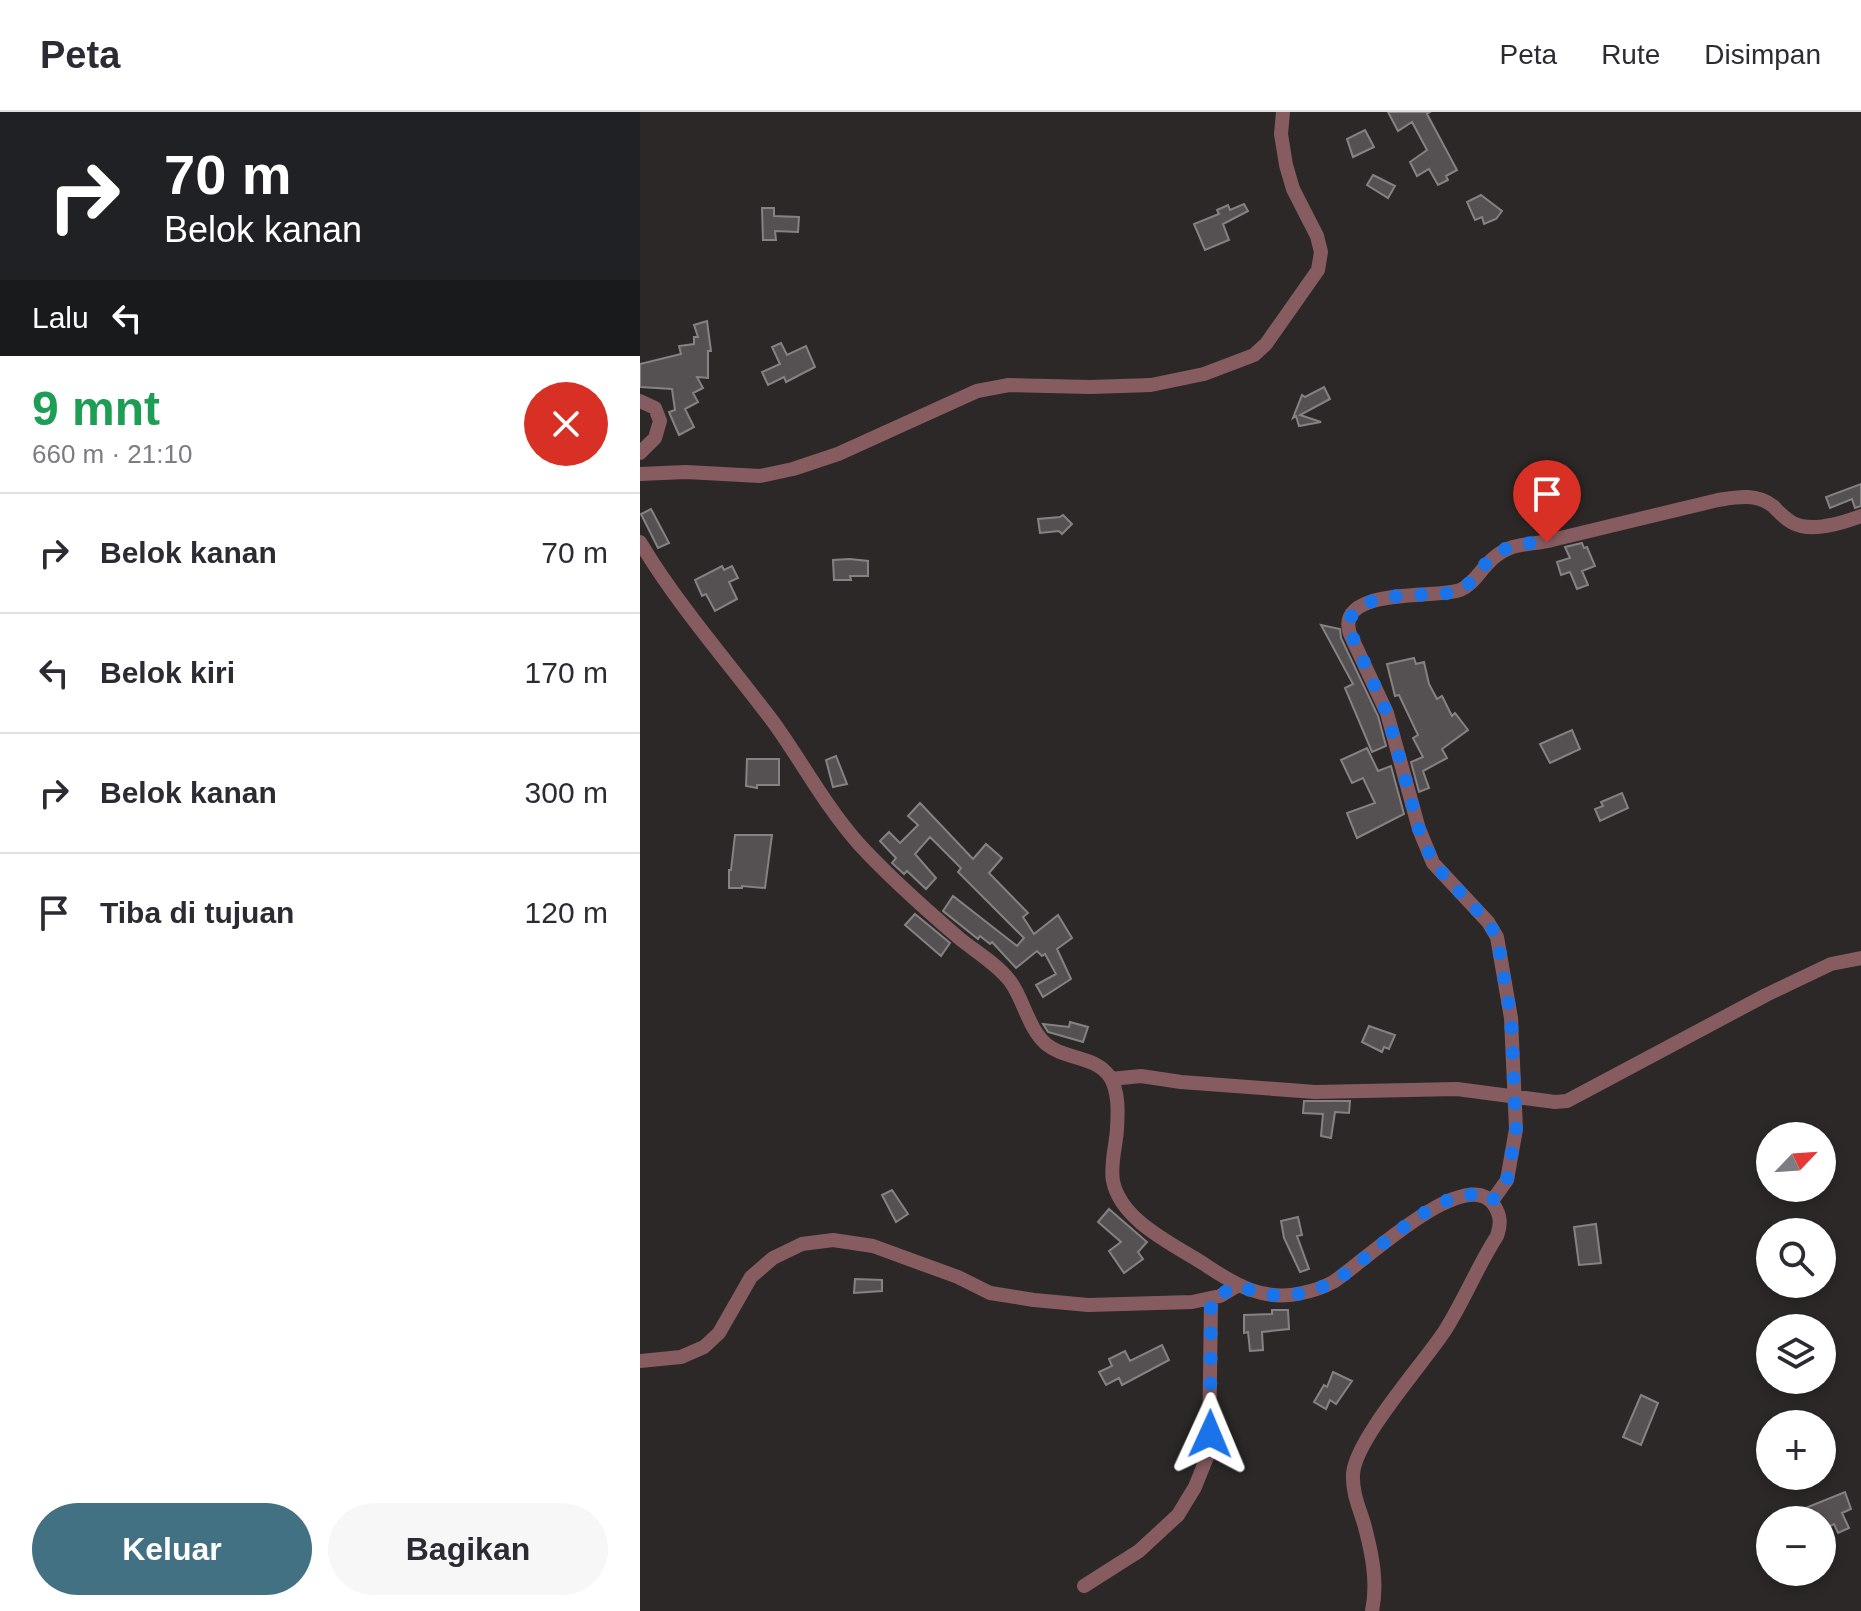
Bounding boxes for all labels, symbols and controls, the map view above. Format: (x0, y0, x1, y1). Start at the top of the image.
text: Peta (40, 34, 120, 76)
text: Peta (1500, 39, 1557, 70)
text: Rute (1601, 39, 1660, 70)
text: Disimpan (1704, 39, 1821, 70)
text: 70 m (164, 143, 292, 206)
icon: right (32, 144, 136, 248)
text: Belok kanan (164, 209, 362, 250)
icon: left (105, 296, 149, 340)
text: Lalu (32, 301, 89, 334)
text: 9 mnt (32, 382, 160, 435)
button: close (524, 382, 608, 466)
text: 660 m · 21:10 (32, 439, 192, 469)
pin (1513, 460, 1581, 542)
icon: arrive (1525, 472, 1569, 516)
icon: right (32, 531, 76, 575)
text: Belok kanan (100, 536, 277, 569)
text: 70 m (541, 536, 608, 569)
icon: left (32, 651, 76, 695)
text: Belok kiri (100, 656, 235, 689)
text: 170 m (525, 656, 608, 689)
icon: right (32, 771, 76, 815)
text: Belok kanan (100, 776, 277, 809)
text: 300 m (525, 776, 608, 809)
icon: arrive (32, 891, 76, 935)
text: Tiba di tujuan (100, 896, 294, 929)
text: 120 m (525, 896, 608, 929)
north arrow (1756, 1122, 1836, 1202)
map controls (1756, 1122, 1836, 1586)
button: search (1756, 1218, 1836, 1298)
button: layers (1756, 1314, 1836, 1394)
position arrow (1168, 1392, 1252, 1476)
button: + (1756, 1410, 1836, 1490)
button: Keluar (32, 1503, 312, 1595)
button: Bagikan (328, 1503, 608, 1595)
button: − (1756, 1506, 1836, 1586)

